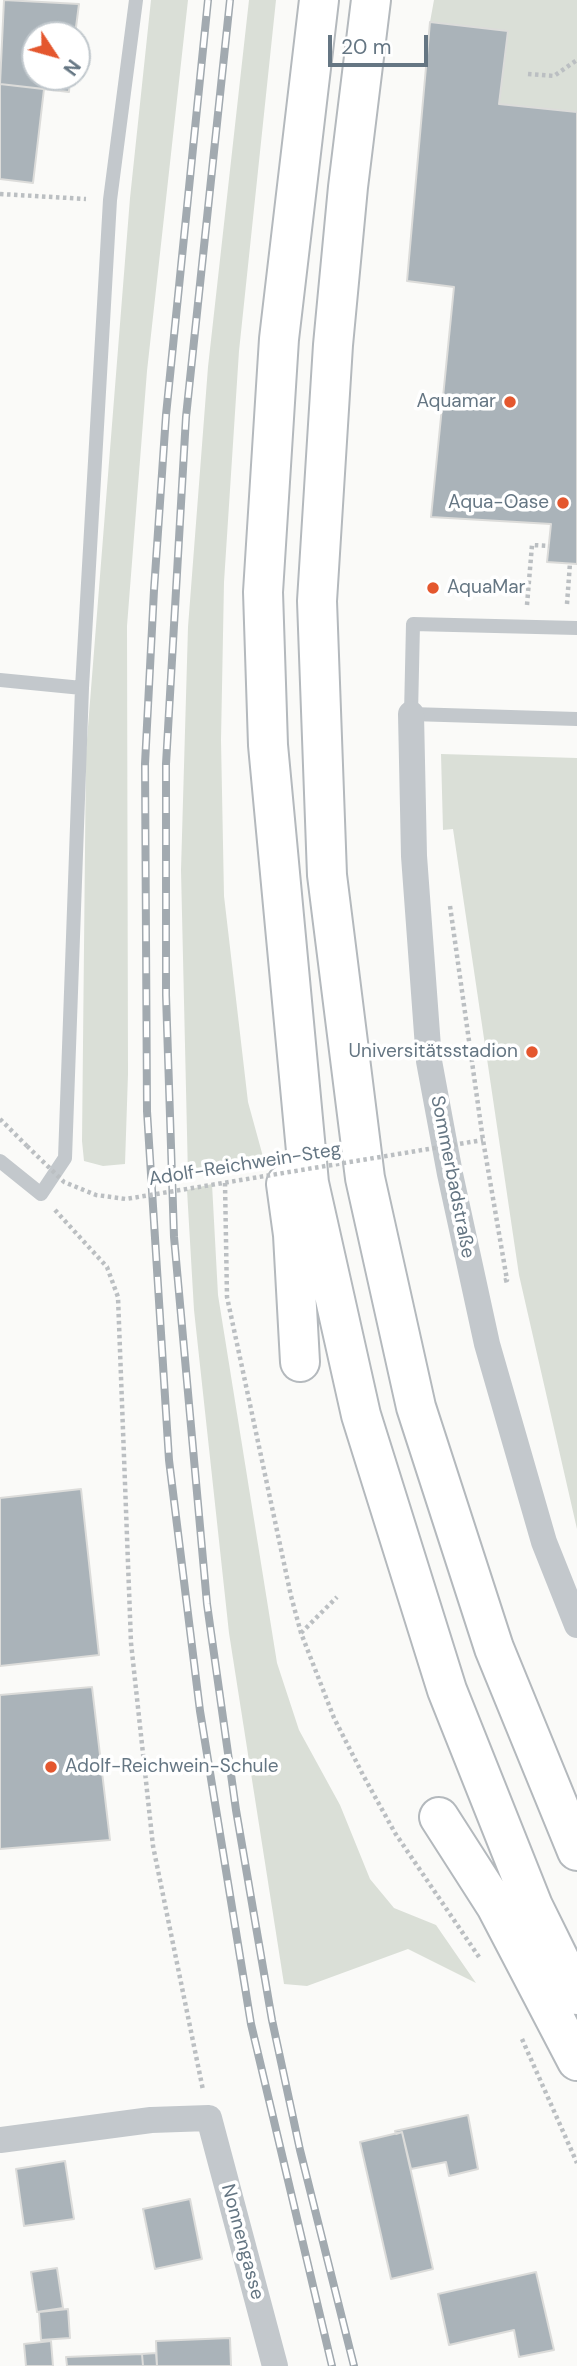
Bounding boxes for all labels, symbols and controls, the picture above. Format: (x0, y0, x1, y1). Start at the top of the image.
north arrow (21, 21, 91, 91)
scale bar (332, 21, 432, 65)
text: 20 m (341, 33, 392, 61)
text: N (58, 55, 86, 80)
place label: Aquamar (416, 391, 496, 413)
marker: Aquamar (502, 394, 518, 410)
place label: Aqua-Oase (448, 492, 549, 514)
marker: Aqua-Oase (555, 495, 571, 511)
place label: AquaMar (447, 577, 526, 599)
marker: AquaMar (425, 580, 441, 596)
place label: Universitätsstadion (349, 1041, 518, 1063)
marker: Universitätsstadion (524, 1044, 540, 1060)
street label: Sommerbadstraße (425, 1094, 479, 1260)
street label: Adolf-Reichwein-Steg (147, 1139, 343, 1191)
place label: Adolf-Reichwein-Schule (65, 1756, 279, 1778)
marker: Adolf-Reichwein-Schule (43, 1759, 59, 1775)
street label: Nonnengasse (216, 2182, 268, 2302)

